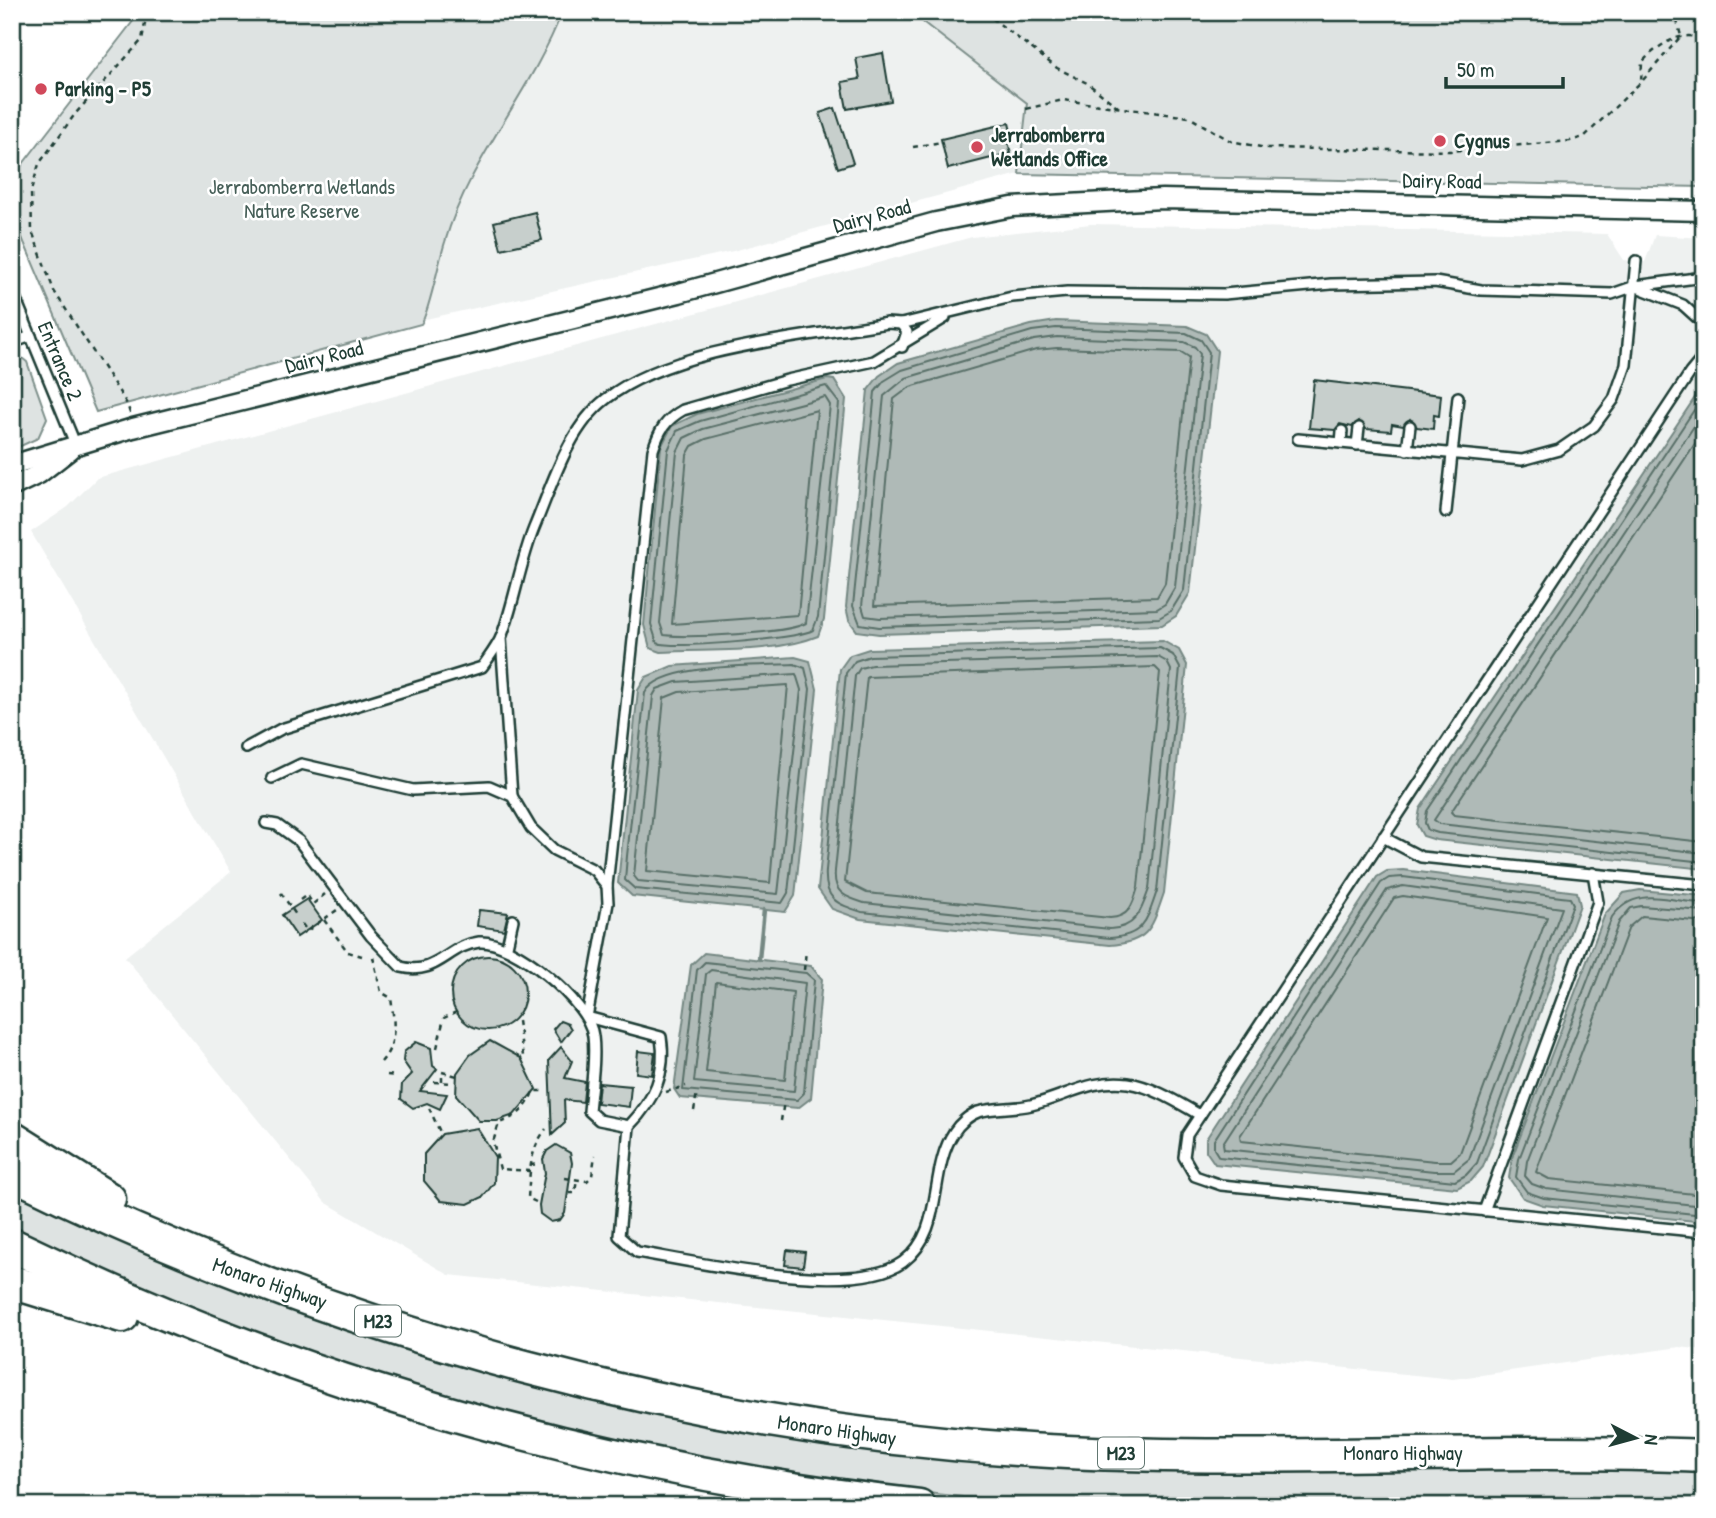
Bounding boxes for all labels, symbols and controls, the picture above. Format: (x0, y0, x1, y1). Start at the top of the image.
scale bar (1446, 46, 1564, 90)
text: 50 m (1457, 55, 1494, 84)
place label: Parking - P5 (55, 74, 151, 104)
marker: Parking - P5 (33, 81, 49, 97)
place label: Jerrabomberra Wetlands Office (991, 120, 1108, 173)
place label: Cygnus (1454, 126, 1510, 156)
marker: Cygnus (1432, 133, 1448, 149)
marker: Jerrabomberra Wetlands Office (969, 139, 985, 155)
street label: Dairy Road (1402, 165, 1482, 196)
park label: Jerrabomberra Wetlands Nature Reserve (209, 172, 395, 225)
street label: Dairy Road (830, 191, 914, 240)
street label: Entrance 2 (31, 317, 90, 405)
street label: Dairy Road (282, 333, 366, 380)
street label: Monaro Highway (209, 1249, 332, 1316)
road number: M23 (355, 1306, 401, 1336)
north arrow (1600, 1402, 1670, 1472)
street label: Monaro Highway (776, 1407, 898, 1452)
text: N (1638, 1433, 1665, 1446)
road number: M23 (1098, 1438, 1144, 1469)
street label: Monaro Highway (1343, 1438, 1463, 1467)

